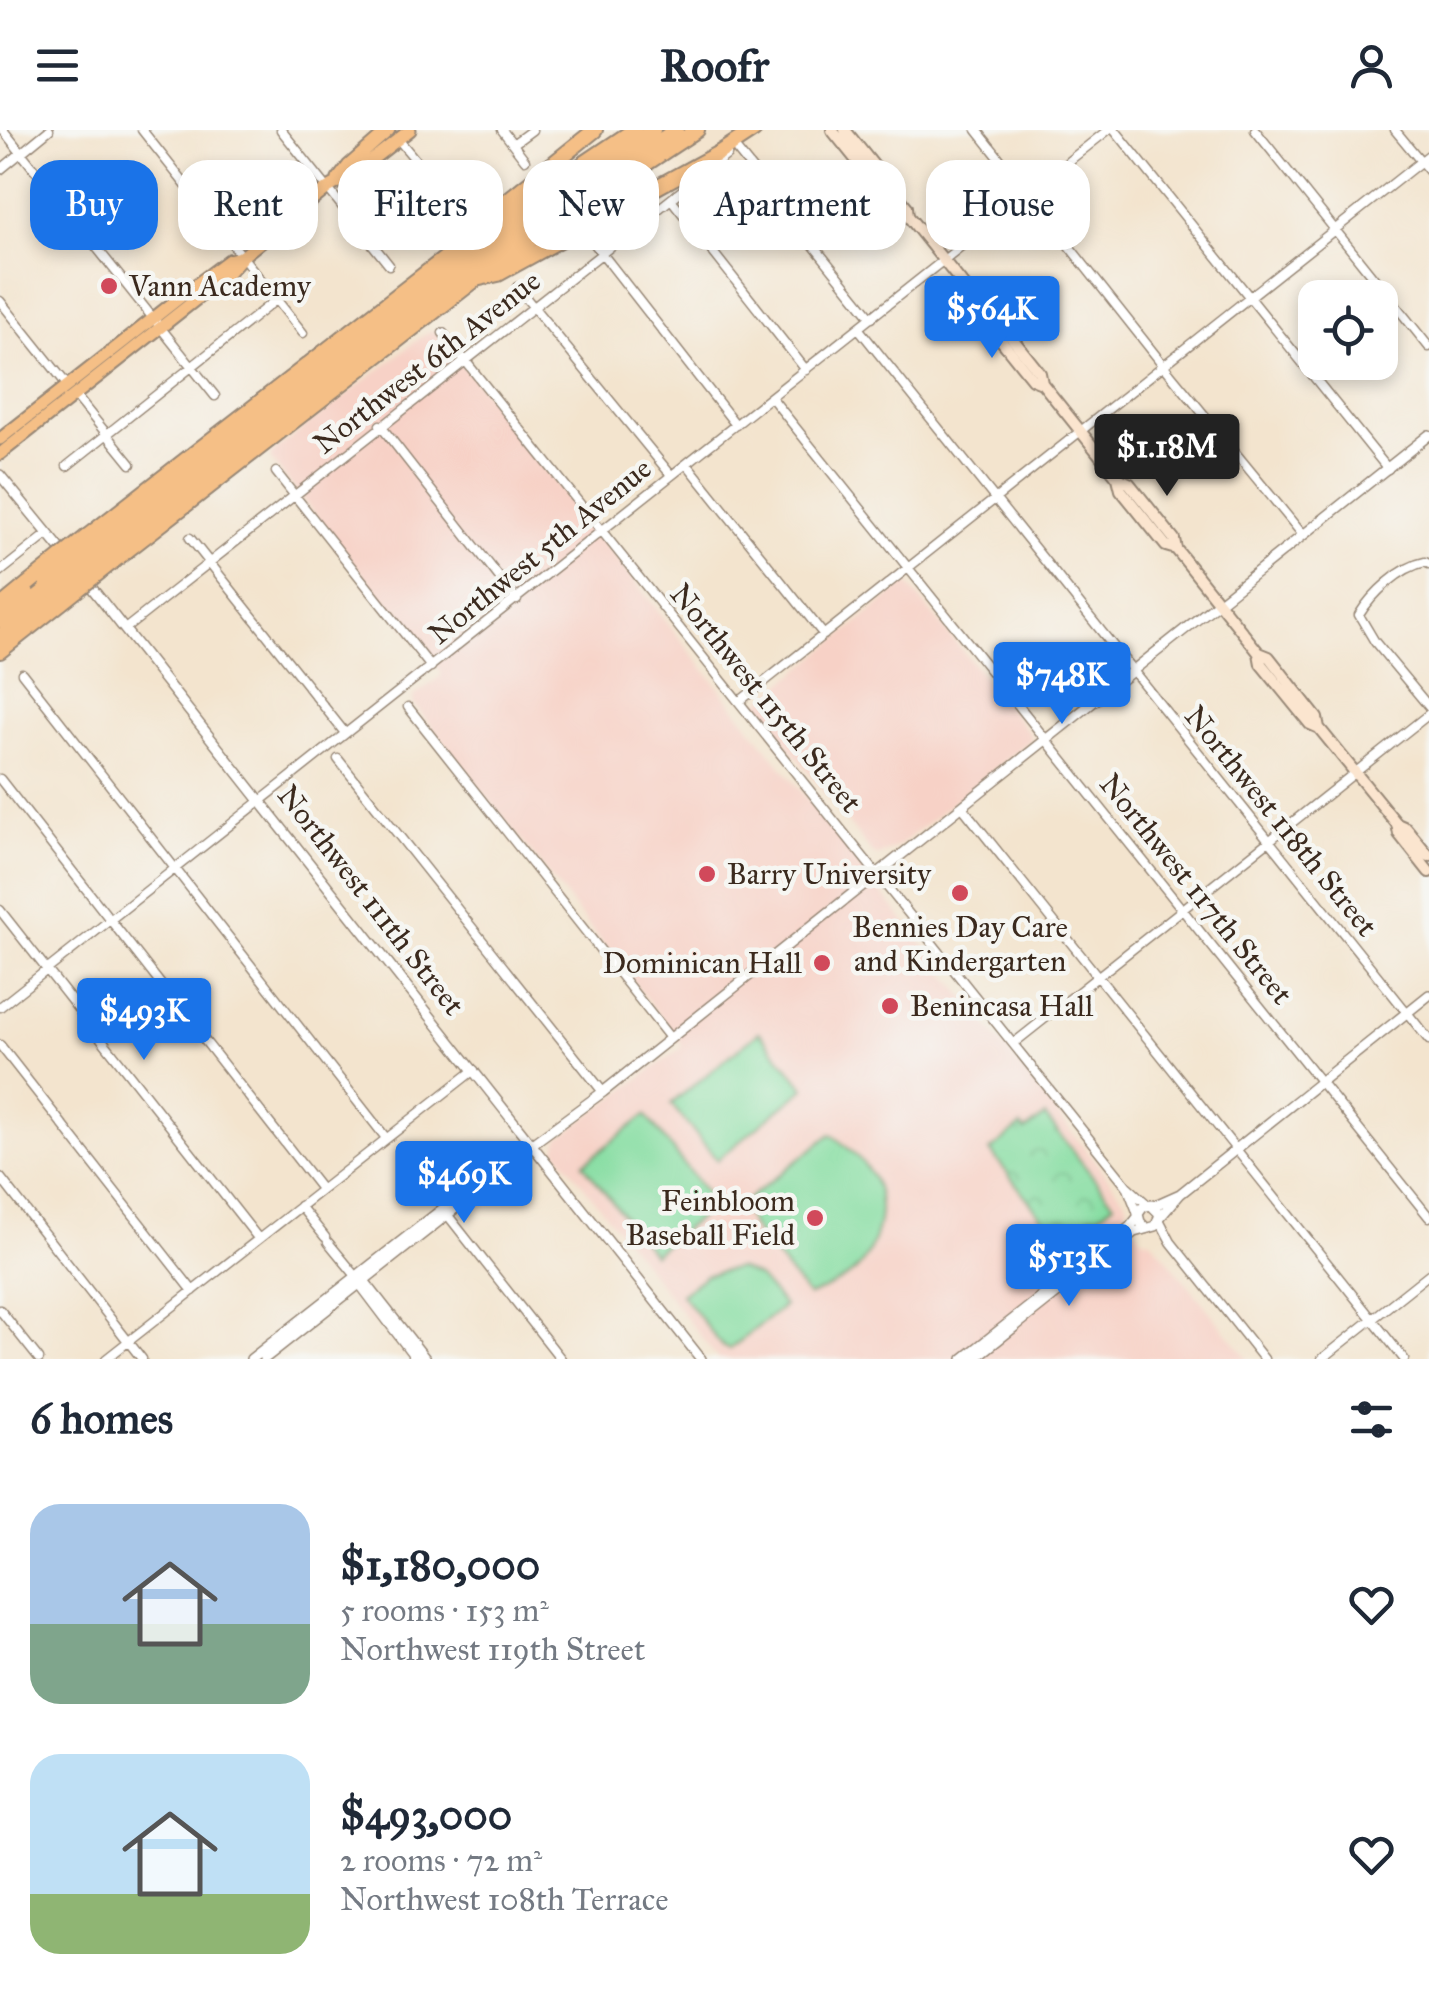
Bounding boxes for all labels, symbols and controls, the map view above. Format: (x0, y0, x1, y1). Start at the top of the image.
icon: menu (30, 38, 85, 93)
text: Roofr (660, 38, 769, 93)
icon: person (1344, 38, 1399, 93)
chip: Buy (30, 160, 158, 250)
chip: Rent (178, 160, 318, 250)
chip: Filters (338, 160, 503, 250)
chip: New (523, 160, 659, 250)
chip: Apartment (679, 160, 906, 250)
chip: House (926, 160, 1090, 250)
street label: Northwest 6th Avenue (307, 262, 547, 462)
place label: Vann Academy (128, 268, 312, 304)
marker: Vann Academy (98, 275, 120, 297)
pin: $564K (922, 276, 1062, 361)
map controls (1298, 280, 1398, 380)
button: locate (1298, 280, 1398, 380)
text: $564K (946, 289, 1038, 328)
pin: $1.18M (1086, 414, 1248, 499)
text: $1.18M (1116, 427, 1218, 466)
street label: Northwest 5th Avenue (421, 450, 659, 652)
street label: Northwest 115th Street (663, 576, 870, 820)
pin: $748K (992, 642, 1132, 727)
text: $748K (1015, 655, 1109, 694)
street label: Northwest 118th Street (1177, 698, 1385, 944)
street label: Northwest 117th Street (1092, 766, 1300, 1012)
street label: Northwest 111th Street (270, 778, 472, 1023)
place label: Barry University (727, 856, 932, 892)
marker: Barry University (696, 863, 718, 885)
marker: Bennies Day Care and Kindergarten (949, 882, 971, 904)
place label: Bennies Day Care and Kindergarten (852, 909, 1068, 979)
place label: Dominican Hall (602, 945, 803, 981)
marker: Dominican Hall (811, 952, 833, 974)
pin: $493K (74, 978, 214, 1063)
place label: Benincasa Hall (910, 988, 1094, 1024)
text: $493K (99, 991, 189, 1030)
marker: Benincasa Hall (879, 995, 901, 1017)
pin: $469K (394, 1141, 534, 1226)
text: $469K (417, 1154, 511, 1193)
place label: Feinbloom Baseball Field (626, 1183, 795, 1253)
marker: Feinbloom Baseball Field (804, 1207, 826, 1229)
pin: $513K (999, 1224, 1139, 1309)
text: $513K (1028, 1237, 1110, 1276)
icon: filters (1344, 1392, 1399, 1447)
text: 6 homes (30, 1393, 173, 1445)
text: $1,180,000 (340, 1539, 540, 1591)
icon: home (110, 1544, 230, 1664)
icon: heart (1344, 1577, 1399, 1632)
text: 5 rooms · 153 m² (340, 1591, 549, 1630)
text: Northwest 119th Street (340, 1630, 645, 1669)
text: $493,000 (340, 1789, 512, 1841)
icon: home (110, 1794, 230, 1914)
icon: heart (1344, 1827, 1399, 1882)
text: 2 rooms · 72 m² (340, 1841, 542, 1880)
text: Northwest 108th Terrace (340, 1880, 669, 1919)

